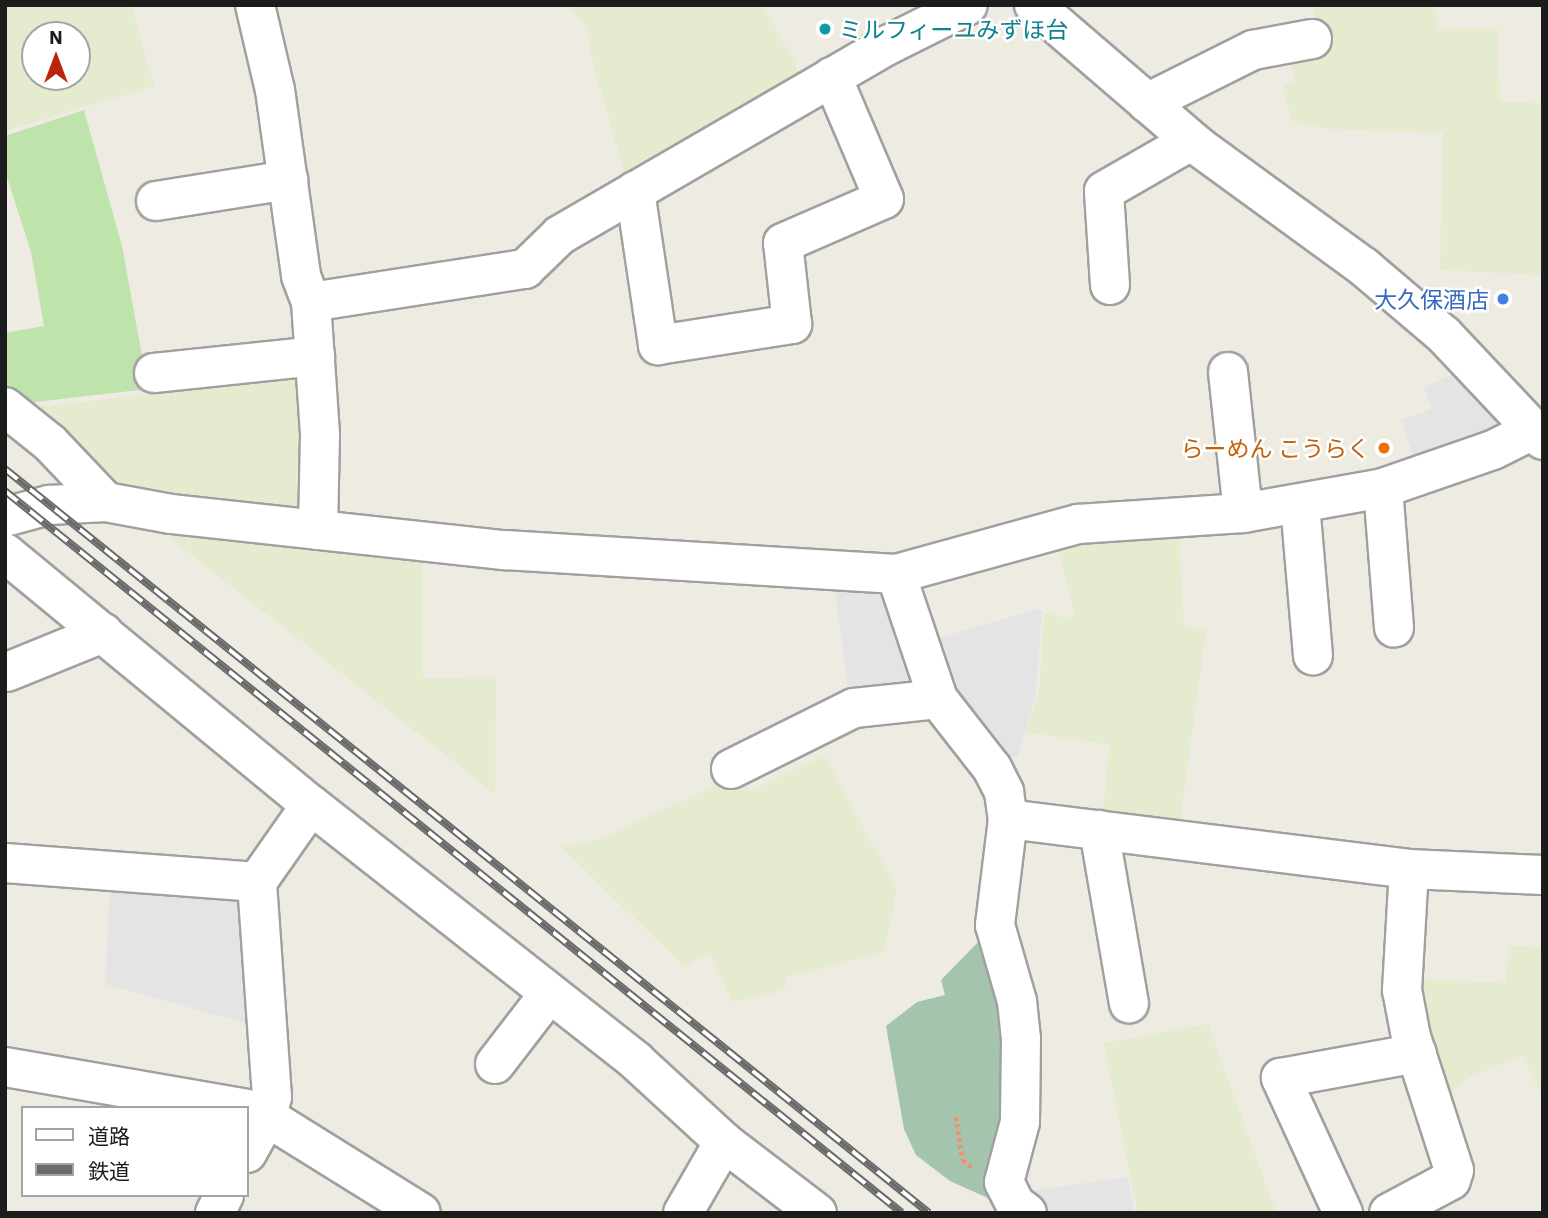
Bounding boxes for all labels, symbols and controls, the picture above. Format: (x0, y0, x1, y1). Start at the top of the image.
place label: ミルフィーユみずほ台 (839, 15, 1069, 43)
north arrow (21, 21, 91, 91)
marker: ミルフィーユみずほ台 (817, 21, 833, 37)
text: N (49, 25, 63, 49)
place label: 大久保酒店 (1374, 285, 1489, 313)
marker: 大久保酒店 (1495, 291, 1511, 307)
place label: らーめん こうらく (1181, 434, 1370, 462)
marker: らーめん こうらく (1376, 440, 1392, 456)
legend (21, 1106, 248, 1197)
text: 道路 (88, 1122, 130, 1150)
text: 鉄道 (88, 1157, 130, 1185)

